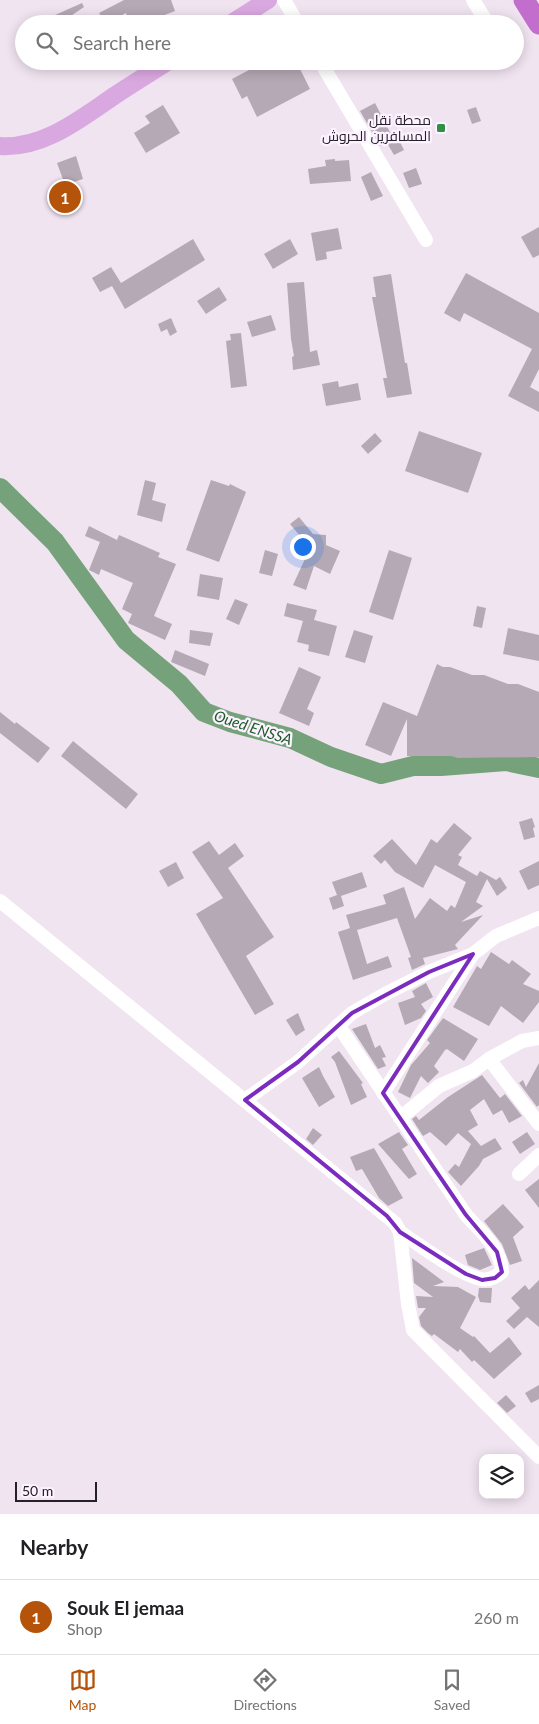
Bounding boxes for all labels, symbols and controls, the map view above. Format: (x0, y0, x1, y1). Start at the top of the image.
search box (15, 15, 524, 70)
icon: search (33, 29, 61, 57)
text: Search here (73, 31, 171, 54)
place label: محطة نقل المسافرين الحروش (322, 111, 431, 144)
marker: محطة نقل المسافرين الحروش (435, 122, 447, 134)
pin: 1 (49, 178, 81, 216)
your location (290, 534, 316, 560)
water label: Oued ENSSA (212, 706, 295, 748)
map controls (479, 1454, 524, 1499)
button: layers (479, 1454, 524, 1499)
scale bar (15, 1479, 98, 1502)
text: 50 m (22, 1482, 53, 1499)
text: Nearby (20, 1534, 88, 1559)
text: Souk El jemaa (67, 1596, 184, 1619)
text: 1 (31, 1608, 41, 1627)
text: 260 m (474, 1608, 519, 1627)
text: Shop (67, 1619, 103, 1638)
tab: Map (69, 1666, 97, 1713)
tab: Directions (234, 1666, 297, 1713)
tab: Saved (434, 1666, 470, 1713)

